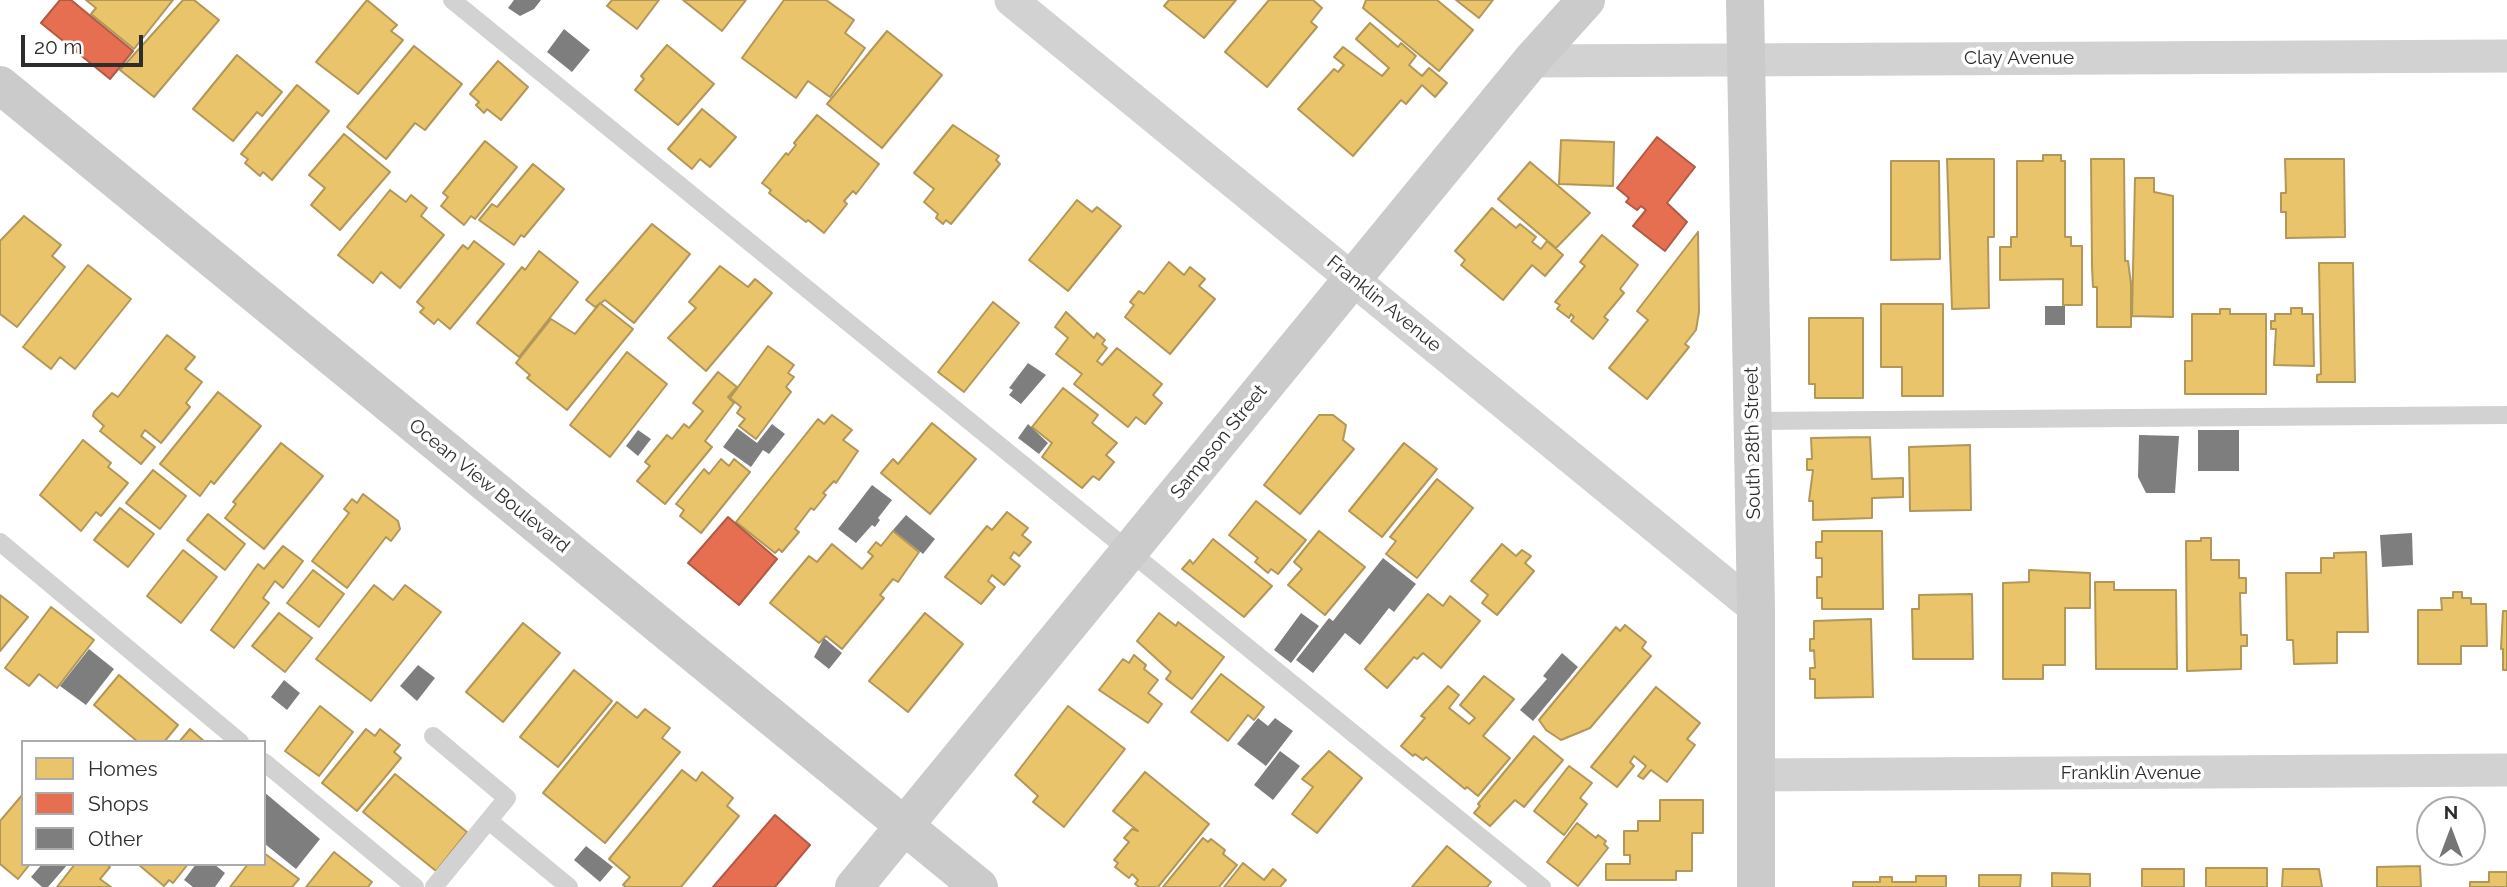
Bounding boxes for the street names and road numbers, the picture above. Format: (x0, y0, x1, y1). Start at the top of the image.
street label: Clay Avenue (1964, 47, 2074, 69)
street label: Franklin Avenue (1322, 251, 1446, 357)
street label: South 28th Street (1740, 367, 1766, 519)
street label: Sampson Street (1166, 380, 1272, 504)
street label: Ocean View Boulevard (404, 414, 574, 558)
street label: Franklin Avenue (2061, 762, 2201, 784)

